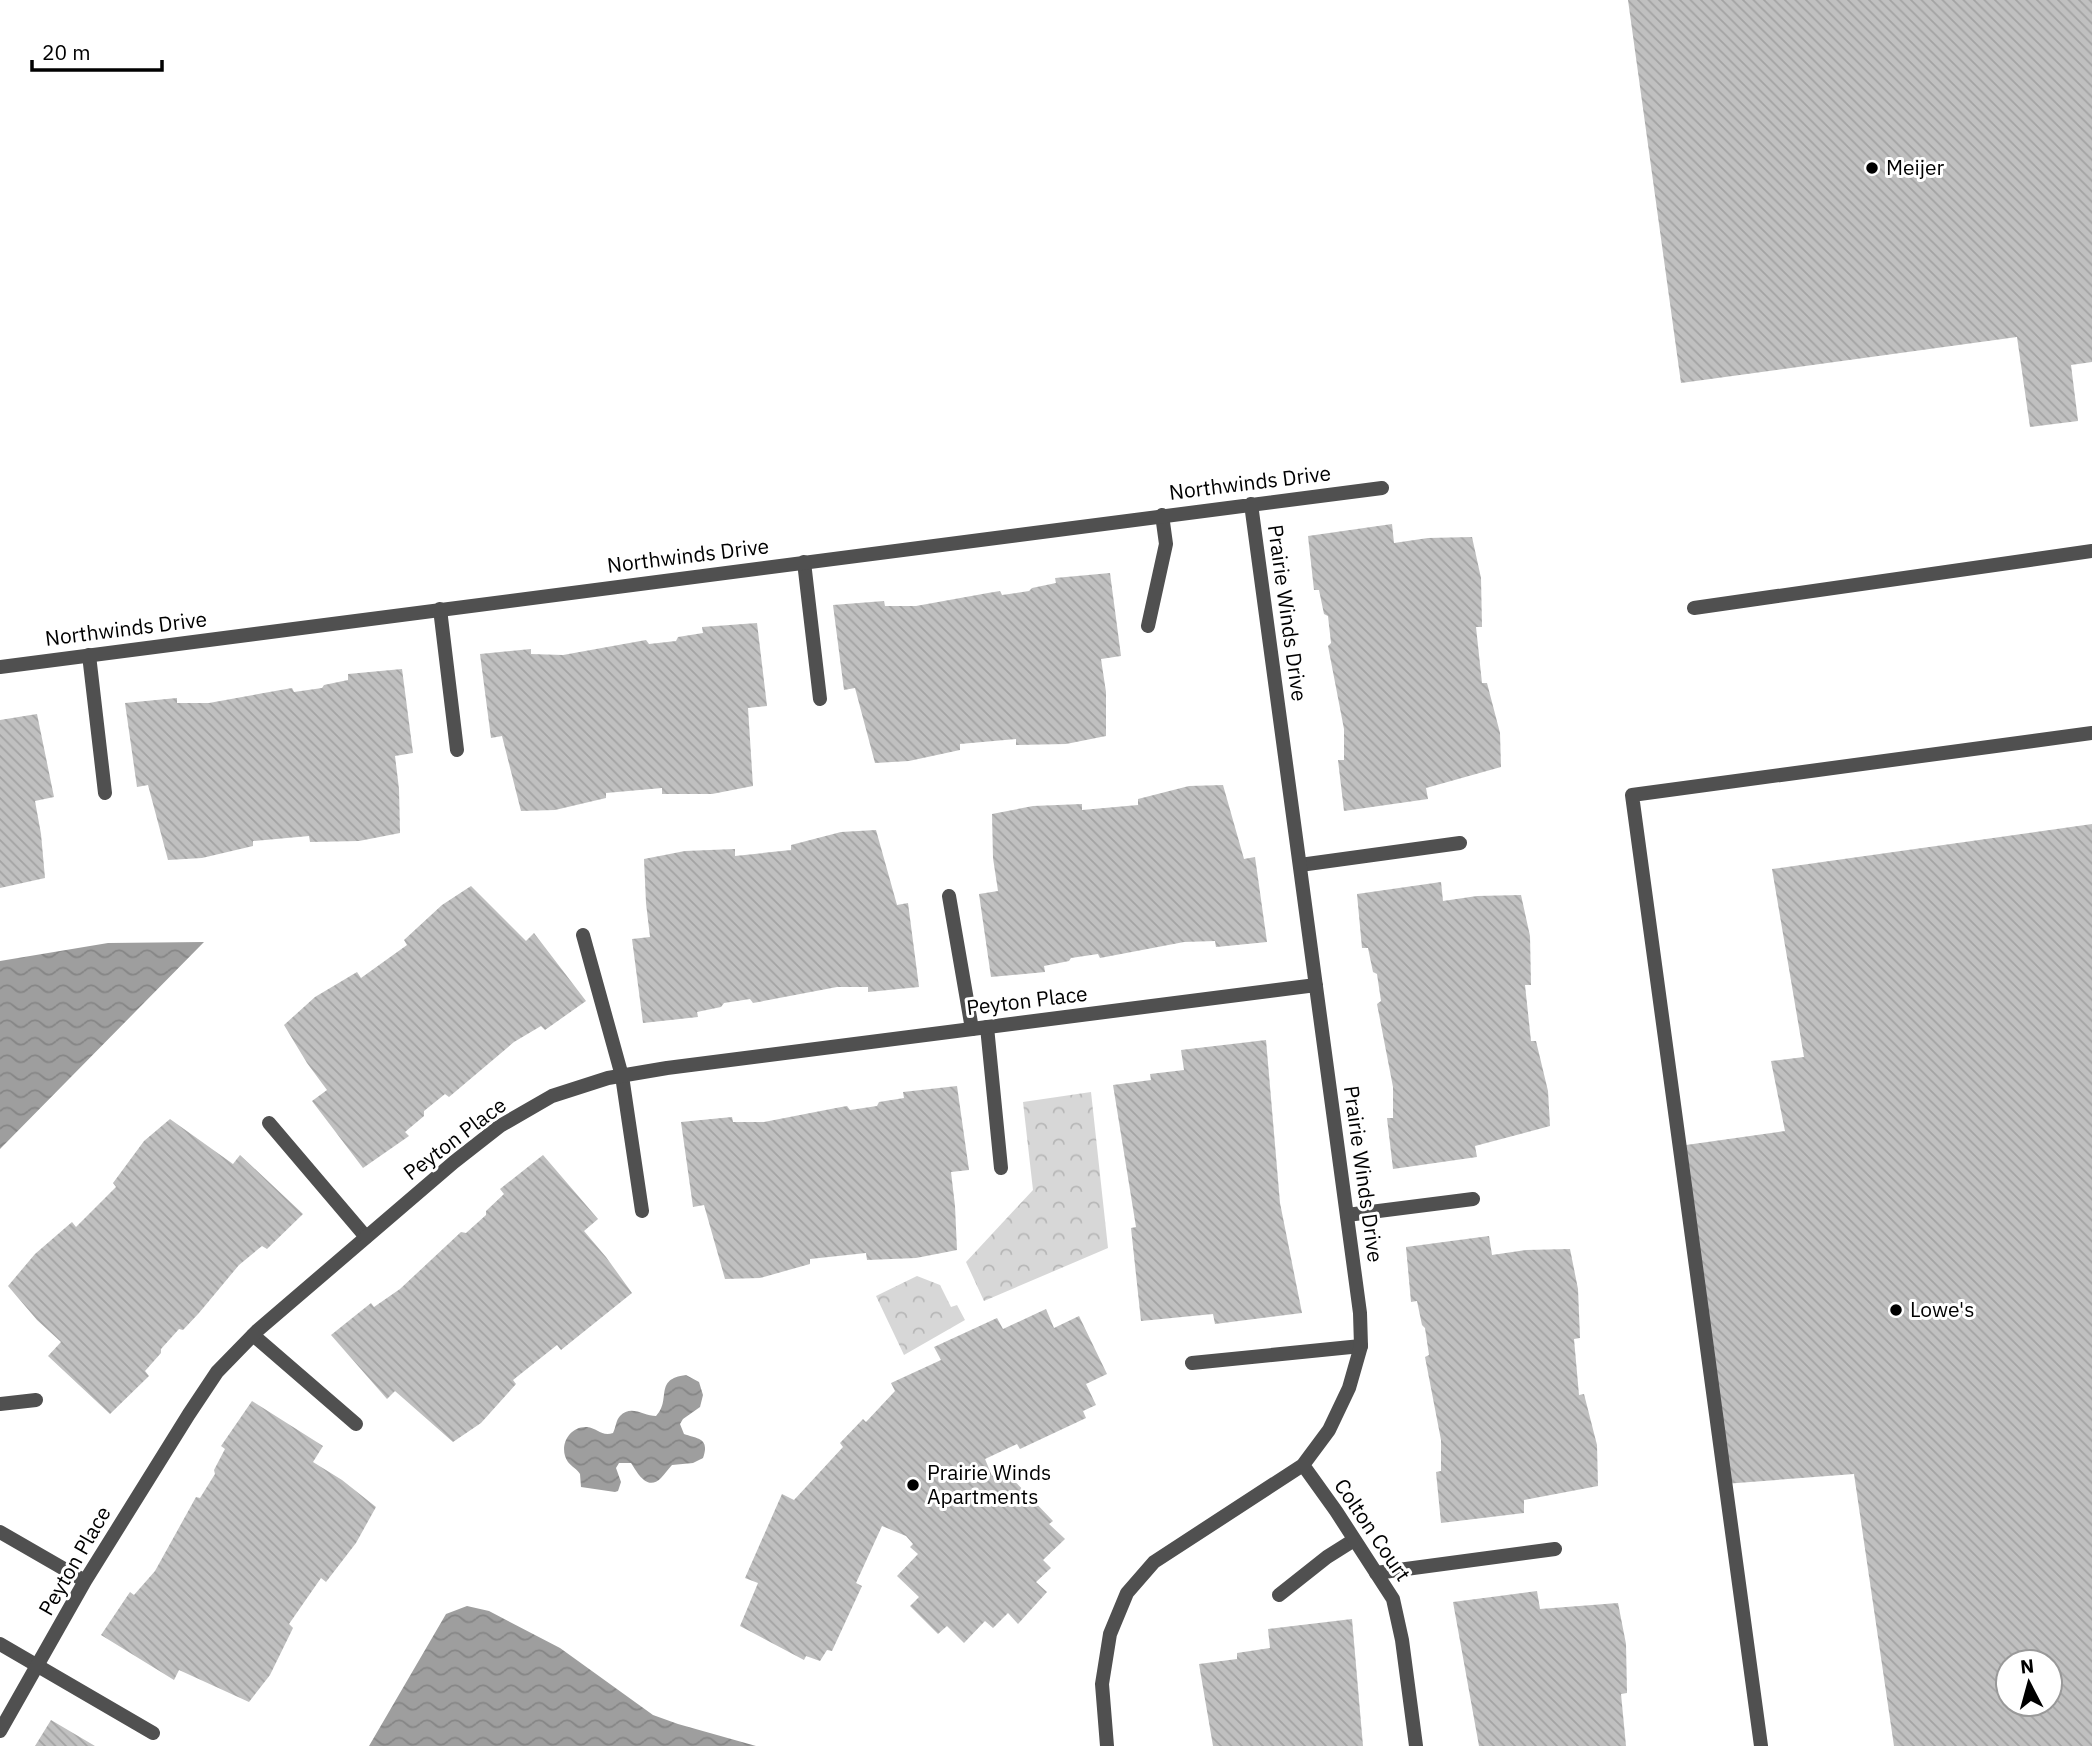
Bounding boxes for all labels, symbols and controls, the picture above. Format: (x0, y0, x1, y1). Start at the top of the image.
scale bar (32, 28, 161, 72)
text: 20 m (42, 38, 91, 66)
place label: Meijer (1886, 153, 1945, 181)
marker: Meijer (1864, 160, 1880, 176)
street label: Northwinds Drive (1167, 458, 1332, 506)
street label: Prairie Winds Drive (1262, 523, 1314, 703)
street label: Northwinds Drive (605, 531, 770, 579)
street label: Northwinds Drive (43, 604, 208, 652)
street label: Peyton Place (965, 979, 1089, 1021)
street label: Prairie Winds Drive (1338, 1084, 1390, 1264)
street label: Peyton Place (397, 1090, 511, 1186)
place label: Lowe's (1910, 1295, 1974, 1323)
marker: Lowe's (1888, 1302, 1904, 1318)
place label: Prairie Winds Apartments (927, 1458, 1051, 1510)
street label: Colton Court (1328, 1473, 1417, 1586)
marker: Prairie Winds Apartments (905, 1477, 921, 1493)
street label: Peyton Place (32, 1501, 117, 1620)
north arrow (1994, 1648, 2064, 1718)
text: N (2019, 1653, 2035, 1679)

